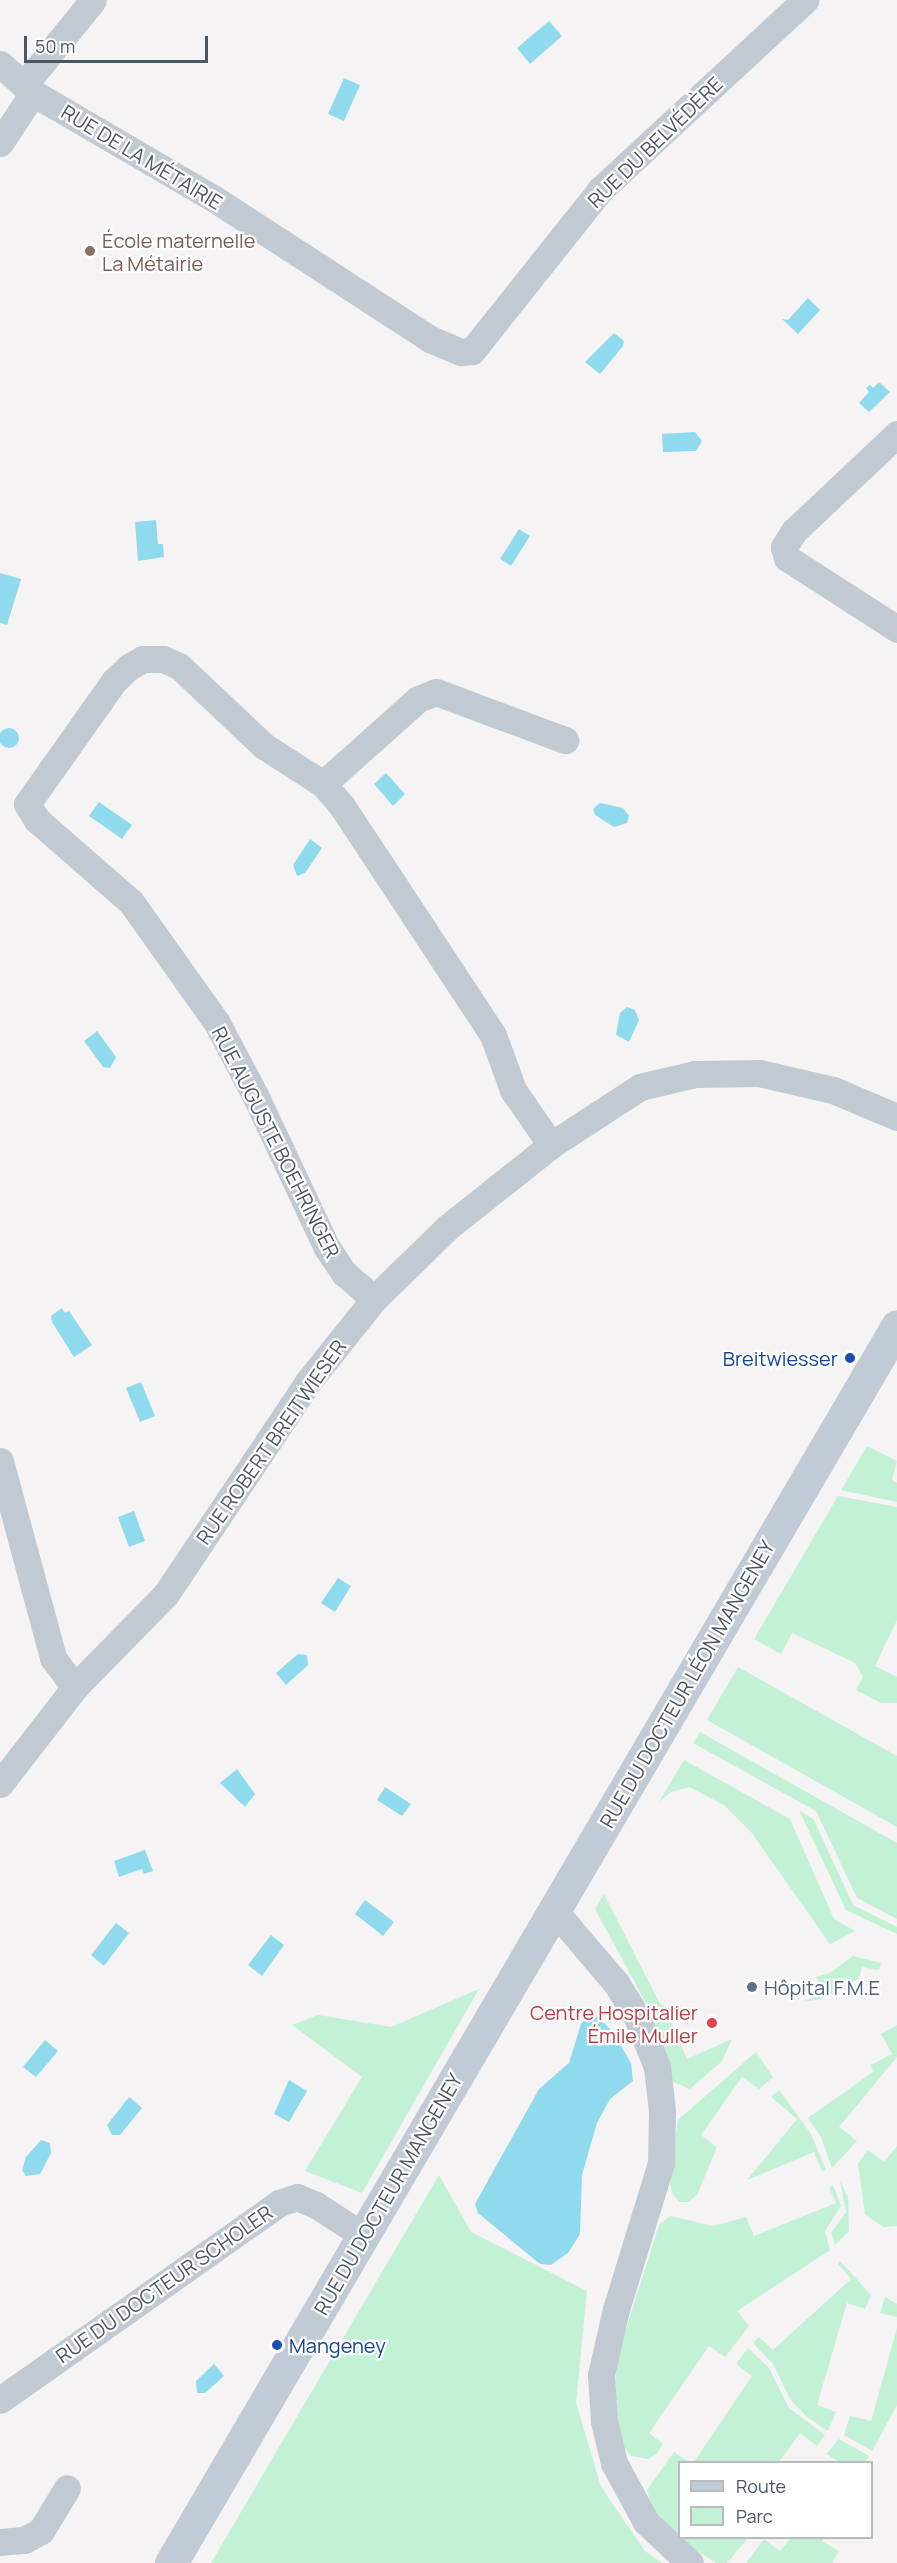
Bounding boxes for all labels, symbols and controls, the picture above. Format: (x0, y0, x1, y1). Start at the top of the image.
scale bar (27, 24, 212, 62)
text: 50 m (35, 34, 75, 58)
street label: RUE DU BELVÉDÈRE (583, 72, 727, 212)
street label: RUE DE LA MÉTAIRIE (57, 99, 227, 215)
place label: École maternelle La Métairie (102, 228, 255, 275)
marker: École maternelle La Métairie (83, 244, 97, 258)
street label: RUE AUGUSTE BOEHRINGER (207, 1022, 345, 1262)
street label: RUE ROBERT BREITWIESER (191, 1335, 351, 1549)
place label: Breitwiesser (723, 1346, 838, 1370)
marker: Breitwiesser (843, 1351, 857, 1365)
street label: RUE DU DOCTEUR LÉON MANGENEY (595, 1536, 779, 1832)
place label: Hôpital F.M.E (764, 1975, 880, 1999)
marker: Hôpital F.M.E (745, 1980, 759, 1994)
place label: Centre Hospitalier Émile Muller (530, 2000, 698, 2047)
marker: Centre Hospitalier Émile Muller (703, 2014, 721, 2032)
street label: RUE DU DOCTEUR MANGENEY (309, 2069, 467, 2319)
street label: RUE DU DOCTEUR SCHOLER (51, 2200, 277, 2368)
place label: Mangeney (289, 2333, 386, 2357)
marker: Mangeney (270, 2338, 284, 2352)
legend (678, 2461, 873, 2539)
text: Route (736, 2474, 786, 2498)
text: Parc (736, 2504, 773, 2528)

